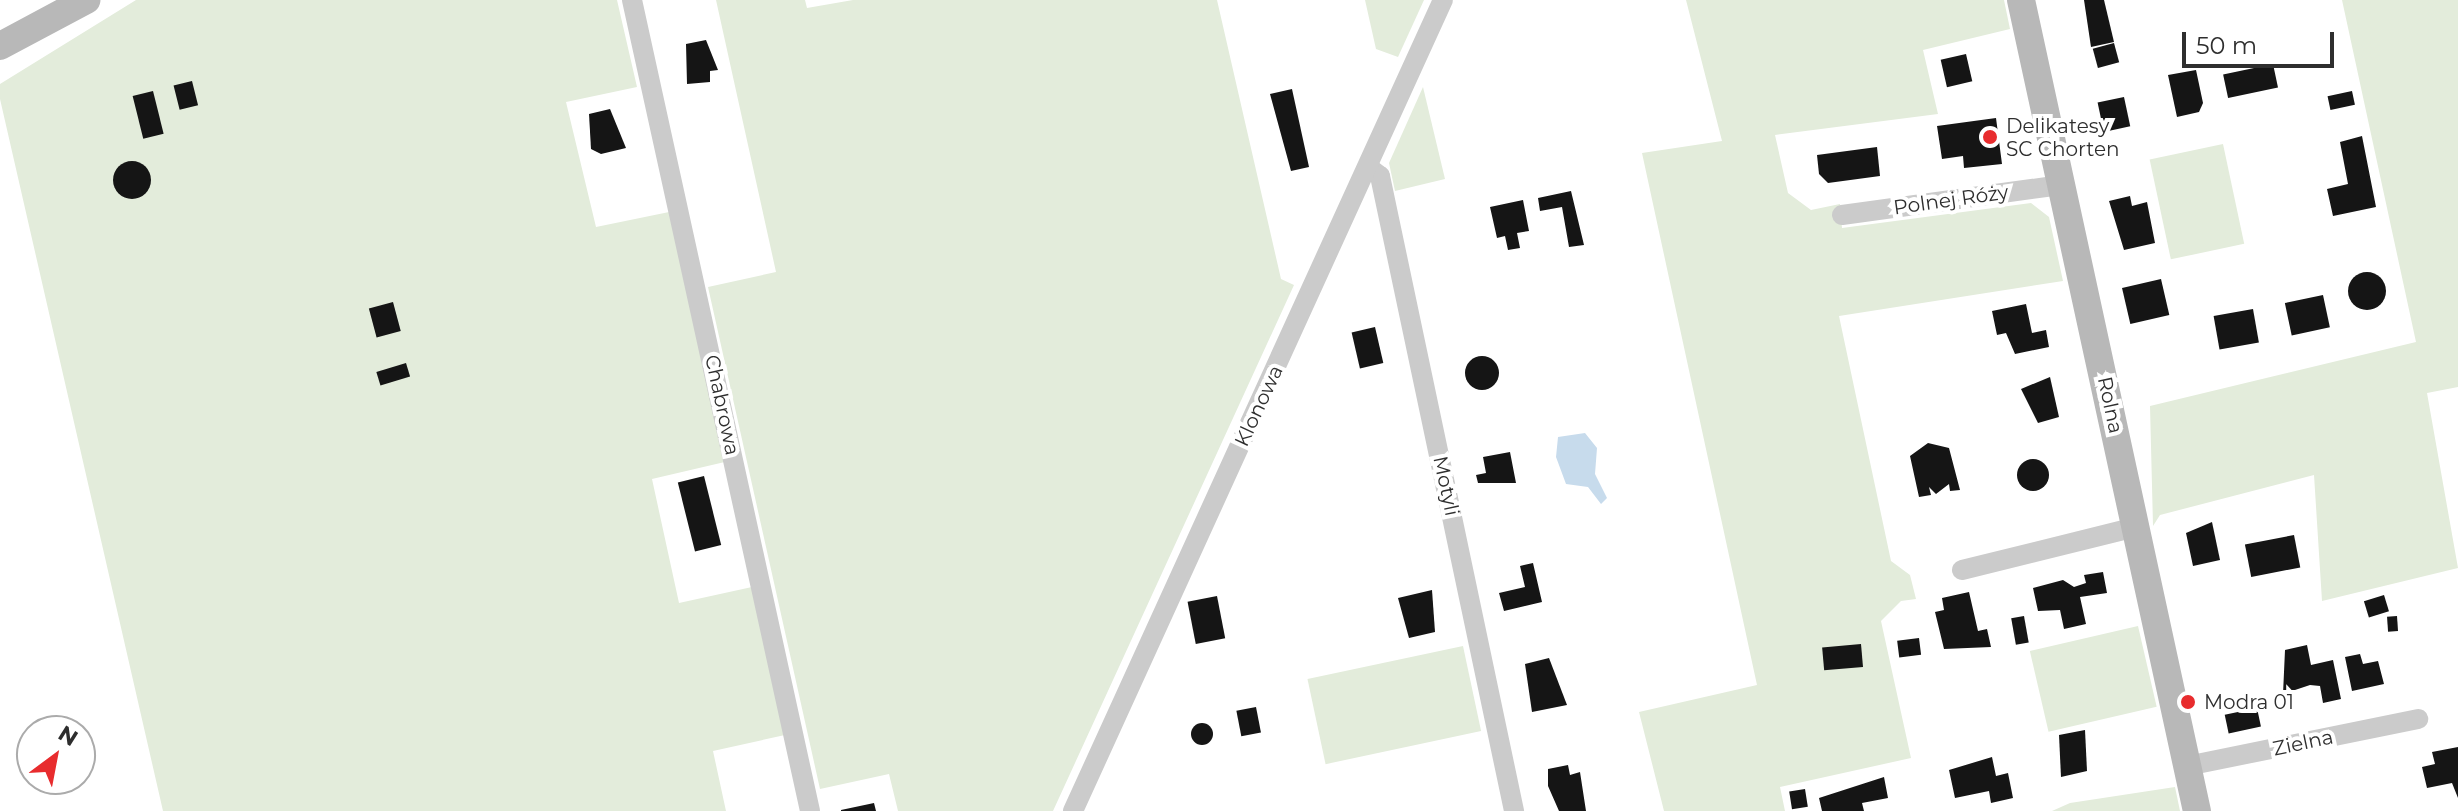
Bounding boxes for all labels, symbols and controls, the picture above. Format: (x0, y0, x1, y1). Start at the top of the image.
scale bar (2186, 16, 2338, 66)
text: 50 m (2196, 31, 2257, 60)
place label: Delikatesy SC Chorten (2006, 114, 2120, 161)
marker: Delikatesy SC Chorten (1981, 128, 1999, 146)
street label: Polnej Róży (1892, 180, 2010, 220)
street label: Chabrowa (700, 353, 744, 457)
street label: Klonowa (1230, 362, 1288, 450)
street label: Rolna (2092, 374, 2128, 436)
street label: Motyli (1428, 454, 1464, 518)
place label: Modra 01 (2204, 690, 2294, 714)
marker: Modra 01 (2179, 693, 2197, 711)
north arrow (16, 715, 96, 795)
text: N (53, 720, 83, 752)
street label: Zielna (2271, 725, 2335, 761)

